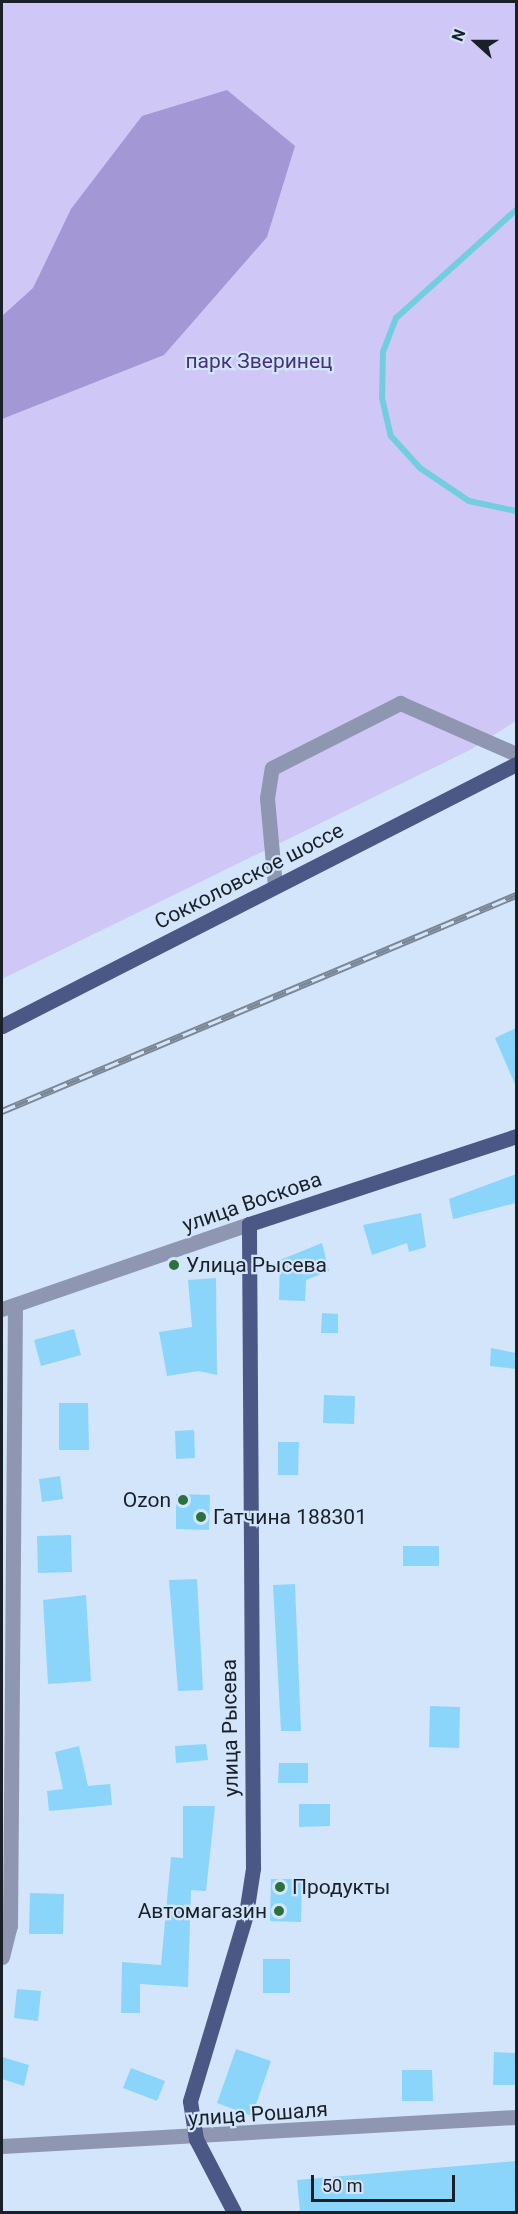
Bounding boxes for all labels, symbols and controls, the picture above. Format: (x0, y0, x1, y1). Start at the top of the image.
north arrow (446, 12, 506, 72)
text: N (448, 27, 470, 44)
park label: парк Зверинец (185, 348, 333, 374)
street label: Сокколовское шоссе (150, 817, 348, 935)
street label: улица Воскова (179, 1166, 325, 1238)
place label: Улица Рысева (186, 1252, 327, 1278)
marker: Улица Рысева (167, 1258, 181, 1272)
place label: Ozon (123, 1487, 171, 1513)
marker: Ozon (176, 1493, 190, 1507)
place label: Гатчина 188301 (213, 1504, 367, 1530)
marker: Гатчина 188301 (194, 1510, 208, 1524)
street label: улица Рысева (216, 1659, 244, 1797)
place label: Продукты (292, 1874, 390, 1900)
marker: Продукты (273, 1880, 287, 1894)
place label: Автомагазин (138, 1898, 267, 1924)
marker: Автомагазин (272, 1904, 286, 1918)
street label: улица Рошаля (187, 2097, 329, 2131)
scale bar (314, 2163, 458, 2201)
text: 50 m (322, 2175, 362, 2196)

